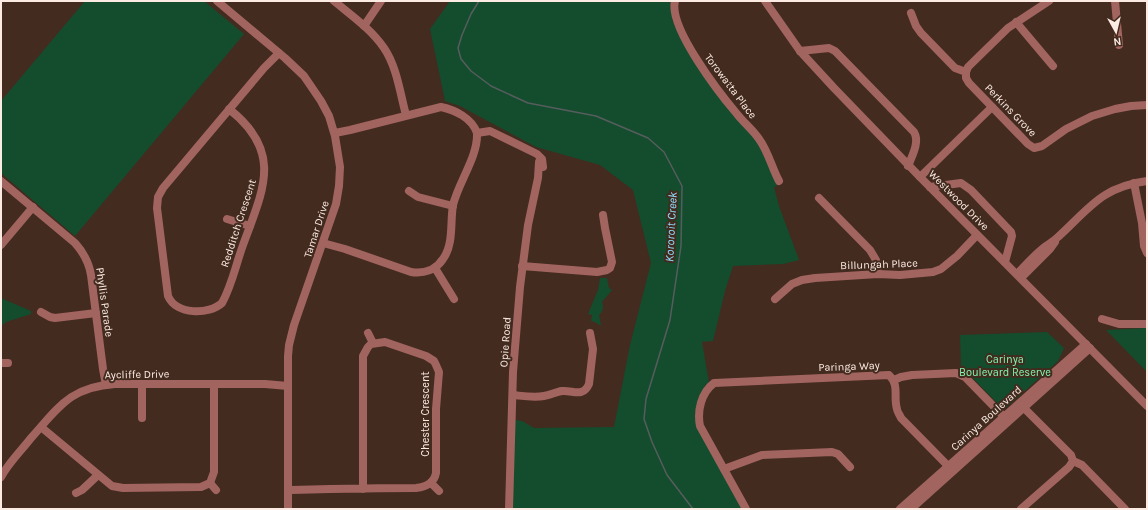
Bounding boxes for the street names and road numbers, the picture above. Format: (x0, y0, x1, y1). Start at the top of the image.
street label: Torowatta Place (702, 51, 760, 122)
street label: Perkins Grove (982, 81, 1039, 140)
street label: Westwood Drive (926, 168, 992, 233)
street label: Redditch Crescent (218, 177, 259, 269)
street label: Tamar Drive (301, 199, 332, 259)
street label: Billungah Place (840, 257, 918, 272)
street label: Phyllis Parade (93, 266, 116, 338)
street label: Opie Road (497, 316, 514, 368)
street label: Paringa Way (818, 359, 880, 374)
street label: Aycliffe Drive (105, 367, 170, 382)
street label: Chester Crescent (419, 371, 432, 457)
street label: Carinya Boulevard (948, 383, 1024, 454)

